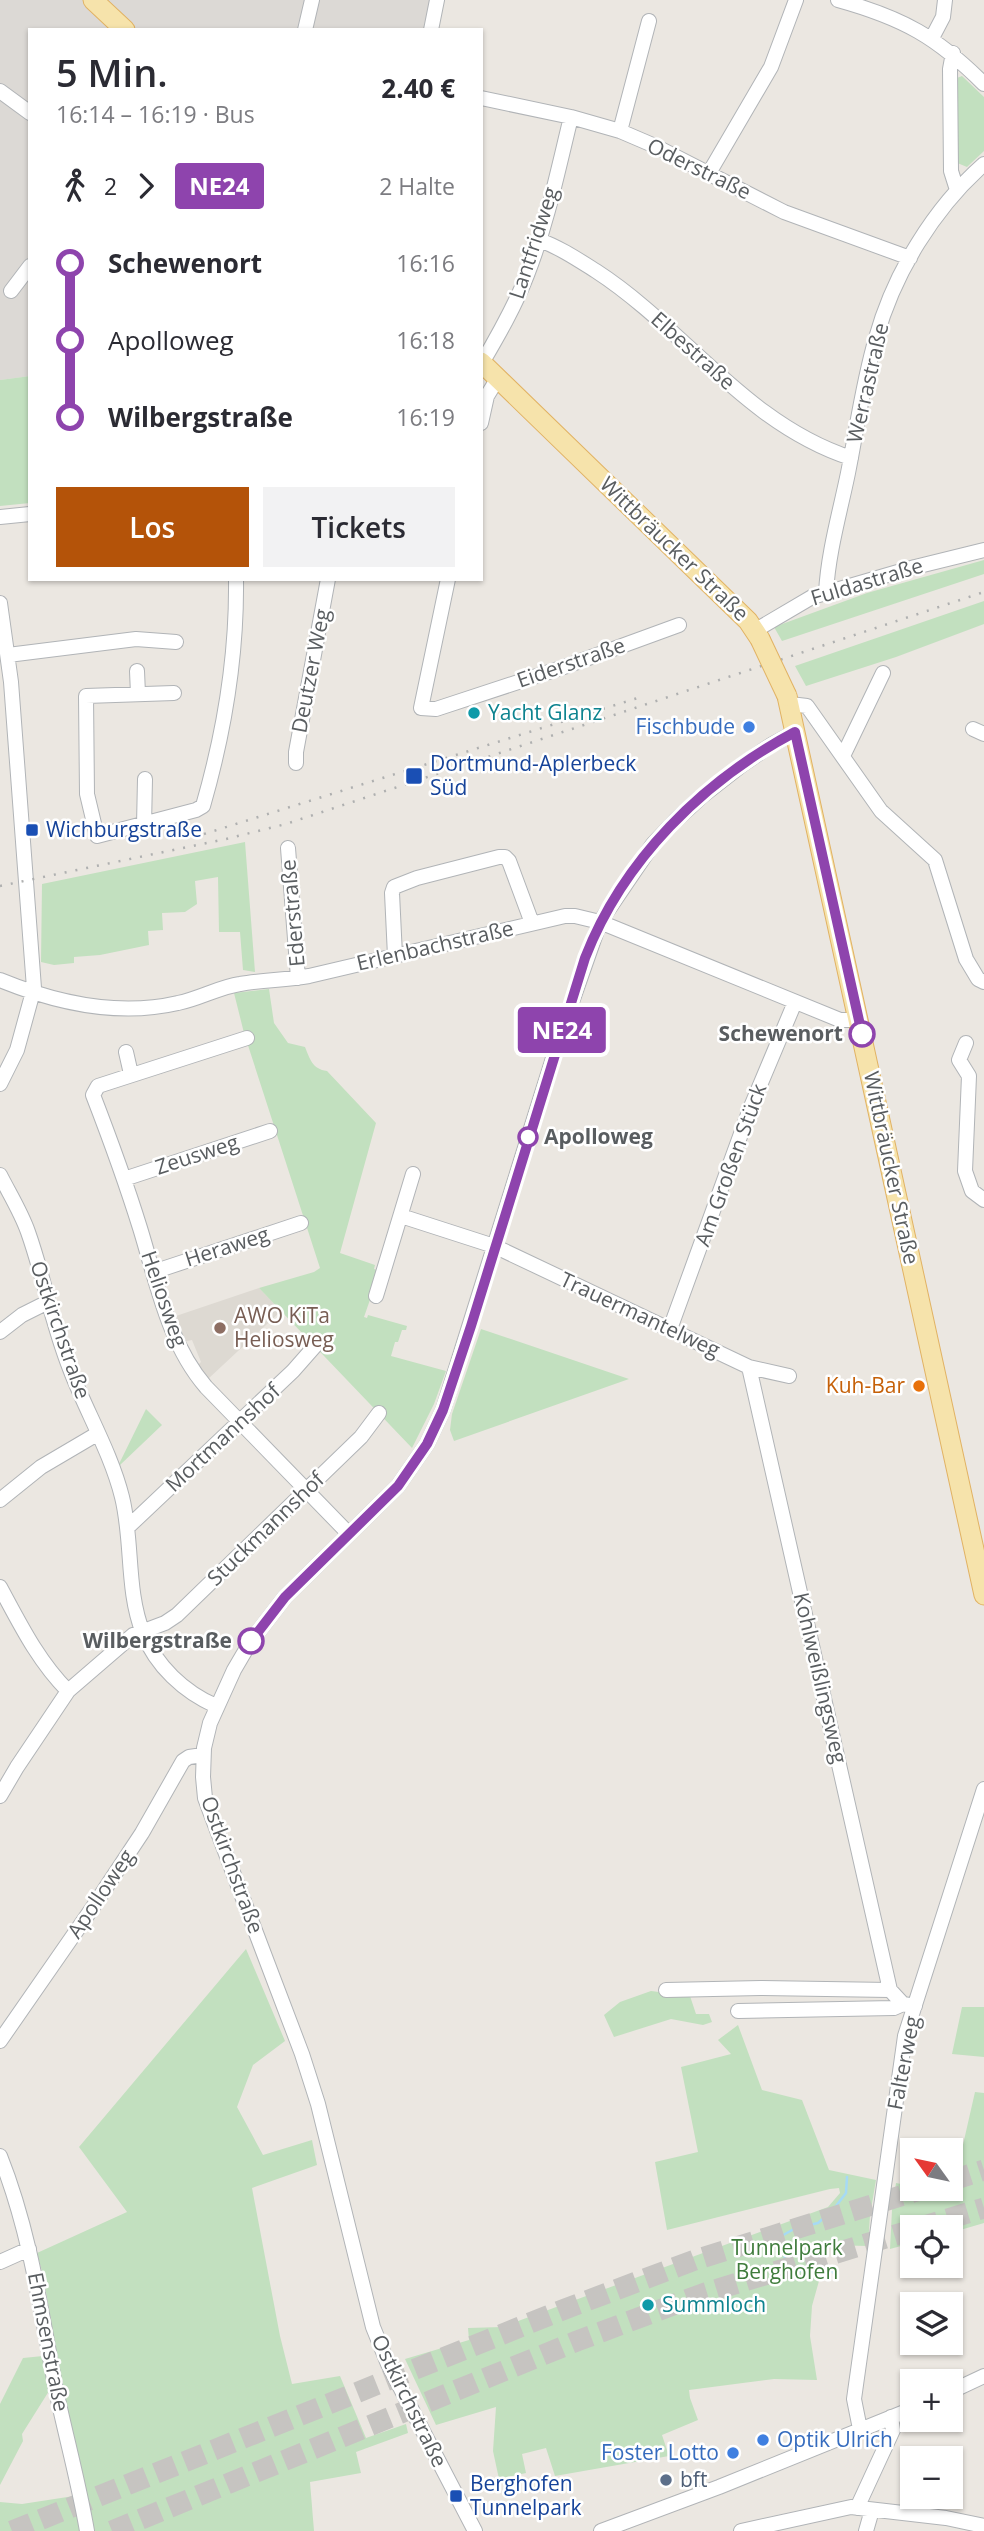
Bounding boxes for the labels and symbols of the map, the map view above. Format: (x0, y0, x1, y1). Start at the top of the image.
street label: Oderstraße (643, 131, 756, 205)
street label: Lantfridweg (502, 183, 564, 302)
street label: Elbestraße (646, 305, 742, 396)
street label: Werrastraße (840, 320, 894, 446)
street label: Wittbräucker Straße (594, 470, 755, 627)
street label: Fuldastraße (807, 551, 926, 611)
street label: Deutzer Weg (284, 606, 336, 735)
street label: Eiderstraße (513, 630, 629, 694)
place label: Yacht Glanz (488, 698, 602, 726)
marker: Yacht Glanz (466, 705, 482, 721)
place label: Fischbude (636, 712, 735, 740)
marker: Fischbude (741, 719, 757, 735)
place label: Dortmund-Aplerbeck Süd (430, 749, 636, 801)
marker: Dortmund-Aplerbeck Süd (404, 766, 424, 786)
place label: Wichburgstraße (46, 815, 202, 843)
marker: Wichburgstraße (24, 822, 40, 838)
street label: Ederstraße (273, 858, 311, 968)
street label: Erlenbachstraße (354, 913, 516, 977)
line badge: NE24 (513, 1007, 611, 1053)
place label: Schewenort (719, 1019, 843, 1047)
marker: Schewenort (849, 1021, 875, 1047)
street label: Wittbräucker Straße (858, 1069, 926, 1267)
street label: Am Großen Stück (688, 1080, 772, 1250)
place label: Apolloweg (544, 1122, 653, 1150)
street label: Zeusweg (151, 1127, 242, 1181)
marker: Apolloweg (518, 1127, 538, 1147)
street label: Heraweg (181, 1219, 272, 1273)
street label: Heliosweg (135, 1247, 194, 1351)
street label: Ostkirchstraße (24, 1257, 98, 1402)
street label: Trauermantelweg (556, 1265, 725, 1363)
place label: AWO KiTa Heliosweg (234, 1301, 334, 1353)
marker: AWO KiTa Heliosweg (212, 1320, 228, 1336)
place label: Kuh-Bar (826, 1371, 905, 1399)
street label: Mortmannshof (159, 1376, 287, 1498)
marker: Kuh-Bar (911, 1378, 927, 1394)
street label: Stuckmannshof (201, 1464, 331, 1591)
street label: Kohlweißlingsweg (788, 1590, 854, 1766)
place label: Wilbergstraße (83, 1626, 232, 1654)
marker: Wilbergstraße (238, 1628, 264, 1654)
street label: Ostkirchstraße (195, 1792, 271, 1937)
street label: Apolloweg (60, 1844, 140, 1943)
street label: Falterweg (880, 2013, 926, 2112)
north arrow (900, 2138, 962, 2202)
park label: Tunnelpark Berghofen (731, 2233, 843, 2285)
street label: Ehmsenstraße (22, 2270, 76, 2414)
place label: Summloch (662, 2290, 766, 2318)
marker: Summloch (640, 2297, 656, 2313)
street label: Ostkirchstraße (366, 2330, 454, 2472)
place label: Optik Ulrich (777, 2425, 893, 2453)
marker: Optik Ulrich (755, 2432, 771, 2448)
place label: Foster Lotto (601, 2438, 719, 2466)
marker: Foster Lotto (725, 2445, 741, 2461)
place label: bft (680, 2465, 707, 2493)
place label: Berghofen Tunnelpark (470, 2469, 581, 2521)
marker: bft (658, 2472, 674, 2488)
marker: Berghofen Tunnelpark (448, 2488, 464, 2504)

